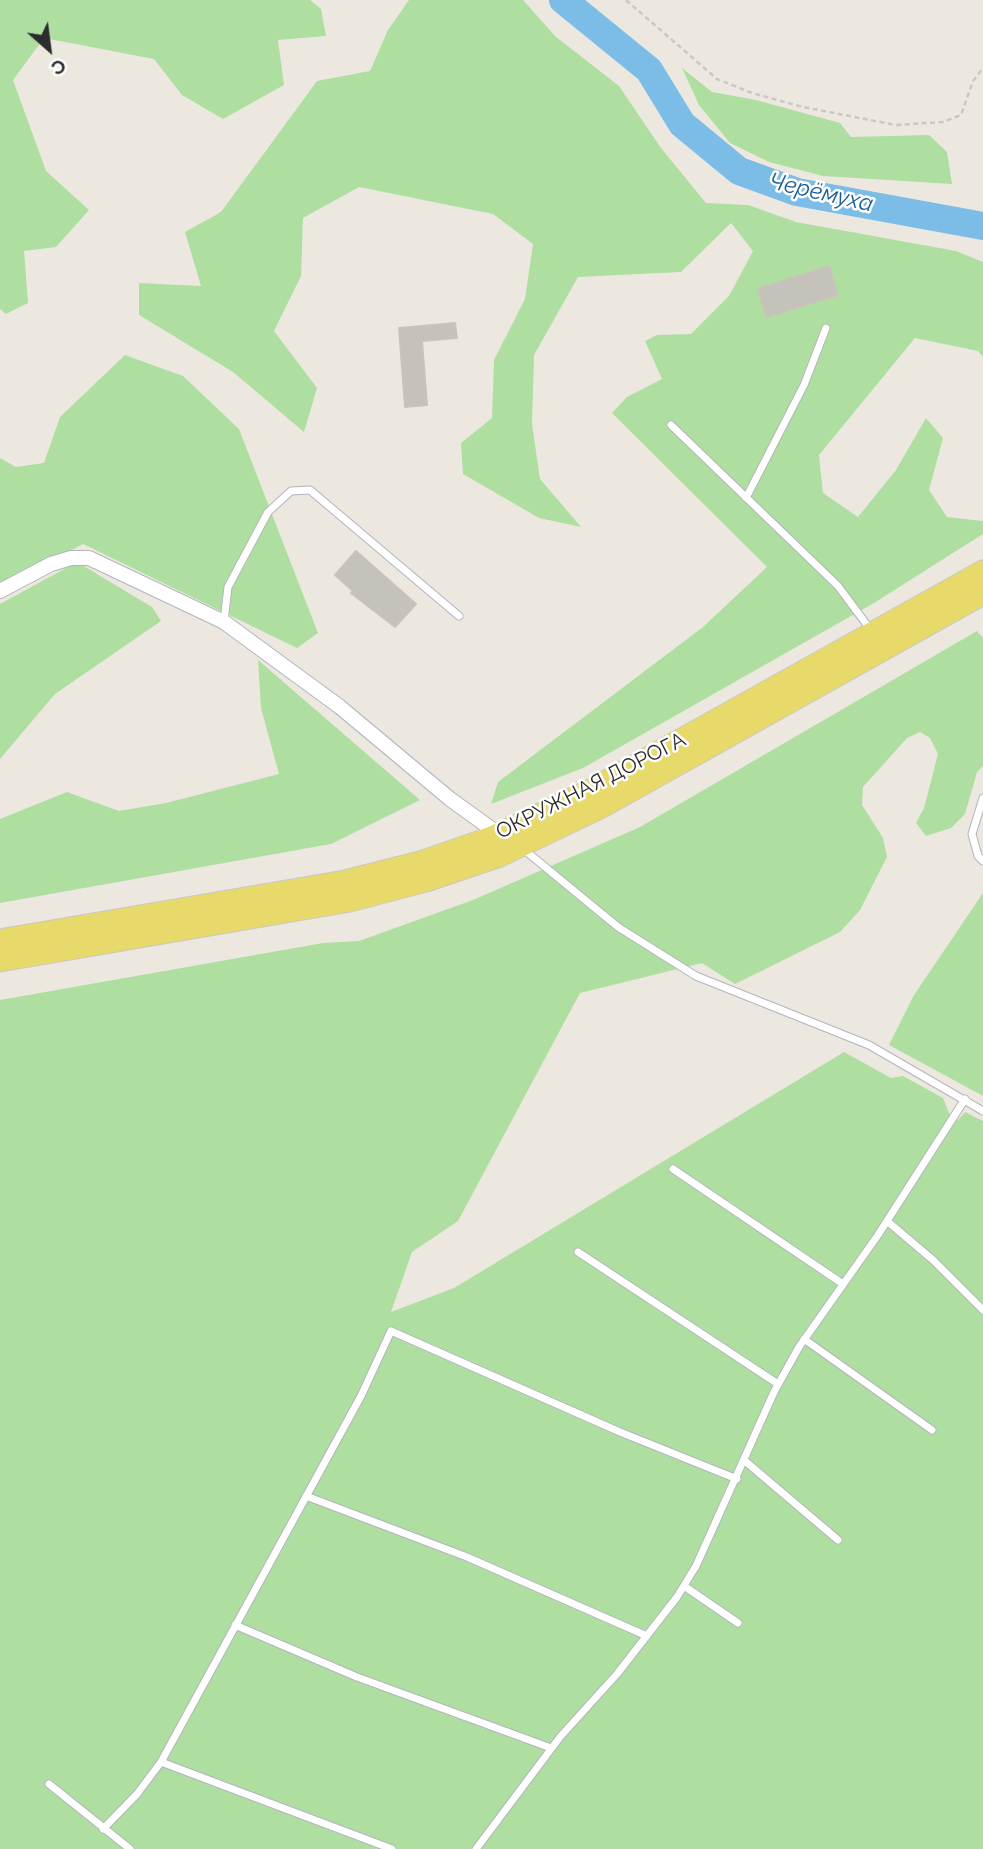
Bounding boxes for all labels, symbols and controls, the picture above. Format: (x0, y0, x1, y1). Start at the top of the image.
north arrow (14, 14, 84, 84)
text: С (48, 55, 70, 80)
water label: Черёмуха (766, 168, 876, 218)
street label: ОКРУЖНАЯ ДОРОГА (492, 727, 690, 845)

